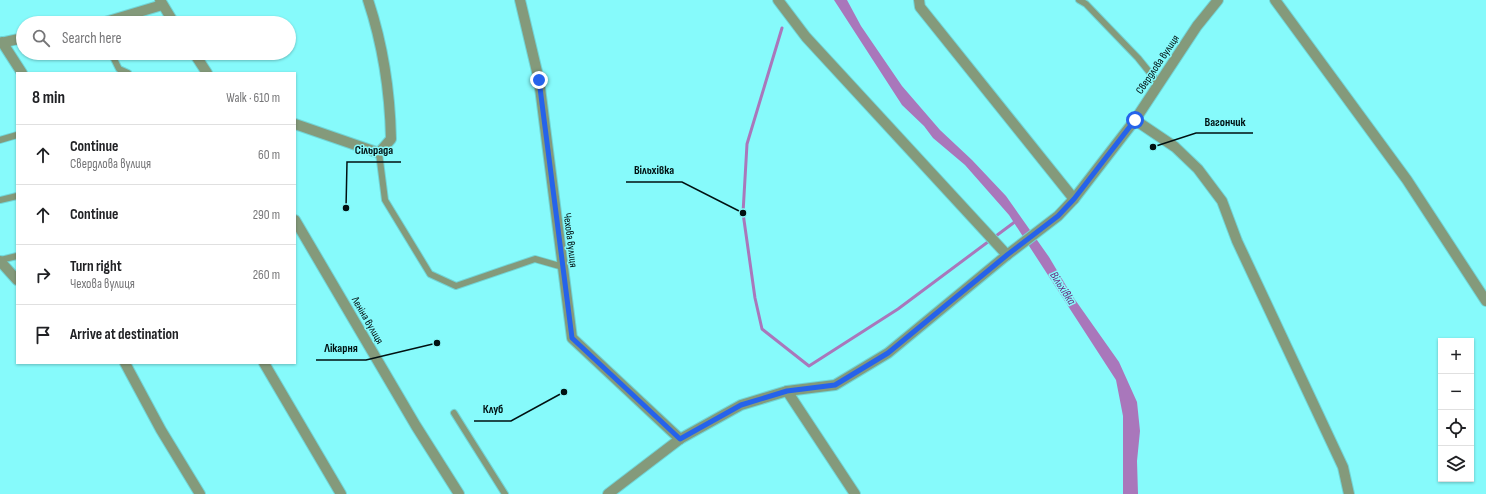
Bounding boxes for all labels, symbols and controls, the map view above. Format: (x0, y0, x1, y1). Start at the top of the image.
search box (16, 16, 296, 60)
icon: search (30, 27, 52, 49)
text: Search here (62, 29, 122, 48)
street label: Свердлова вулиця (1133, 32, 1182, 96)
route end (530, 71, 548, 89)
text: 8 min (32, 88, 65, 108)
text: Walk · 610 m (226, 90, 280, 106)
callout: Вагончик (1196, 109, 1253, 133)
route start (1126, 111, 1144, 129)
text: Вагончик (1204, 115, 1247, 130)
text: Continue (70, 137, 119, 156)
callout: Сільрада (347, 138, 401, 162)
text: Сільрада (355, 143, 393, 158)
icon: ahead (32, 144, 54, 166)
text: 60 m (258, 147, 280, 163)
text: Свердлова вулиця (70, 156, 151, 172)
callout: Вільхівка (626, 158, 682, 182)
text: Вільхівка (634, 163, 674, 178)
icon: ahead (32, 204, 54, 226)
text: Continue (70, 205, 119, 224)
text: 290 m (253, 207, 280, 223)
street label: Чехова вулиця (561, 212, 580, 268)
text: Turn right (70, 257, 122, 276)
icon: right (32, 264, 54, 286)
text: 260 m (253, 267, 280, 283)
water label: Вільхівка (1046, 269, 1079, 308)
text: Чехова вулиця (70, 276, 135, 292)
street label: Леніна вулиця (348, 293, 386, 346)
icon: arrive (32, 324, 54, 346)
text: Arrive at destination (70, 325, 179, 344)
callout: Лікарня (316, 336, 366, 360)
map controls (1438, 338, 1474, 482)
button: + (1438, 338, 1474, 374)
text: Лікарня (323, 341, 358, 356)
button: − (1438, 374, 1474, 410)
callout: Клуб (474, 397, 511, 421)
text: Клуб (483, 402, 503, 417)
button: locate (1438, 410, 1474, 446)
button: layers (1438, 446, 1474, 482)

